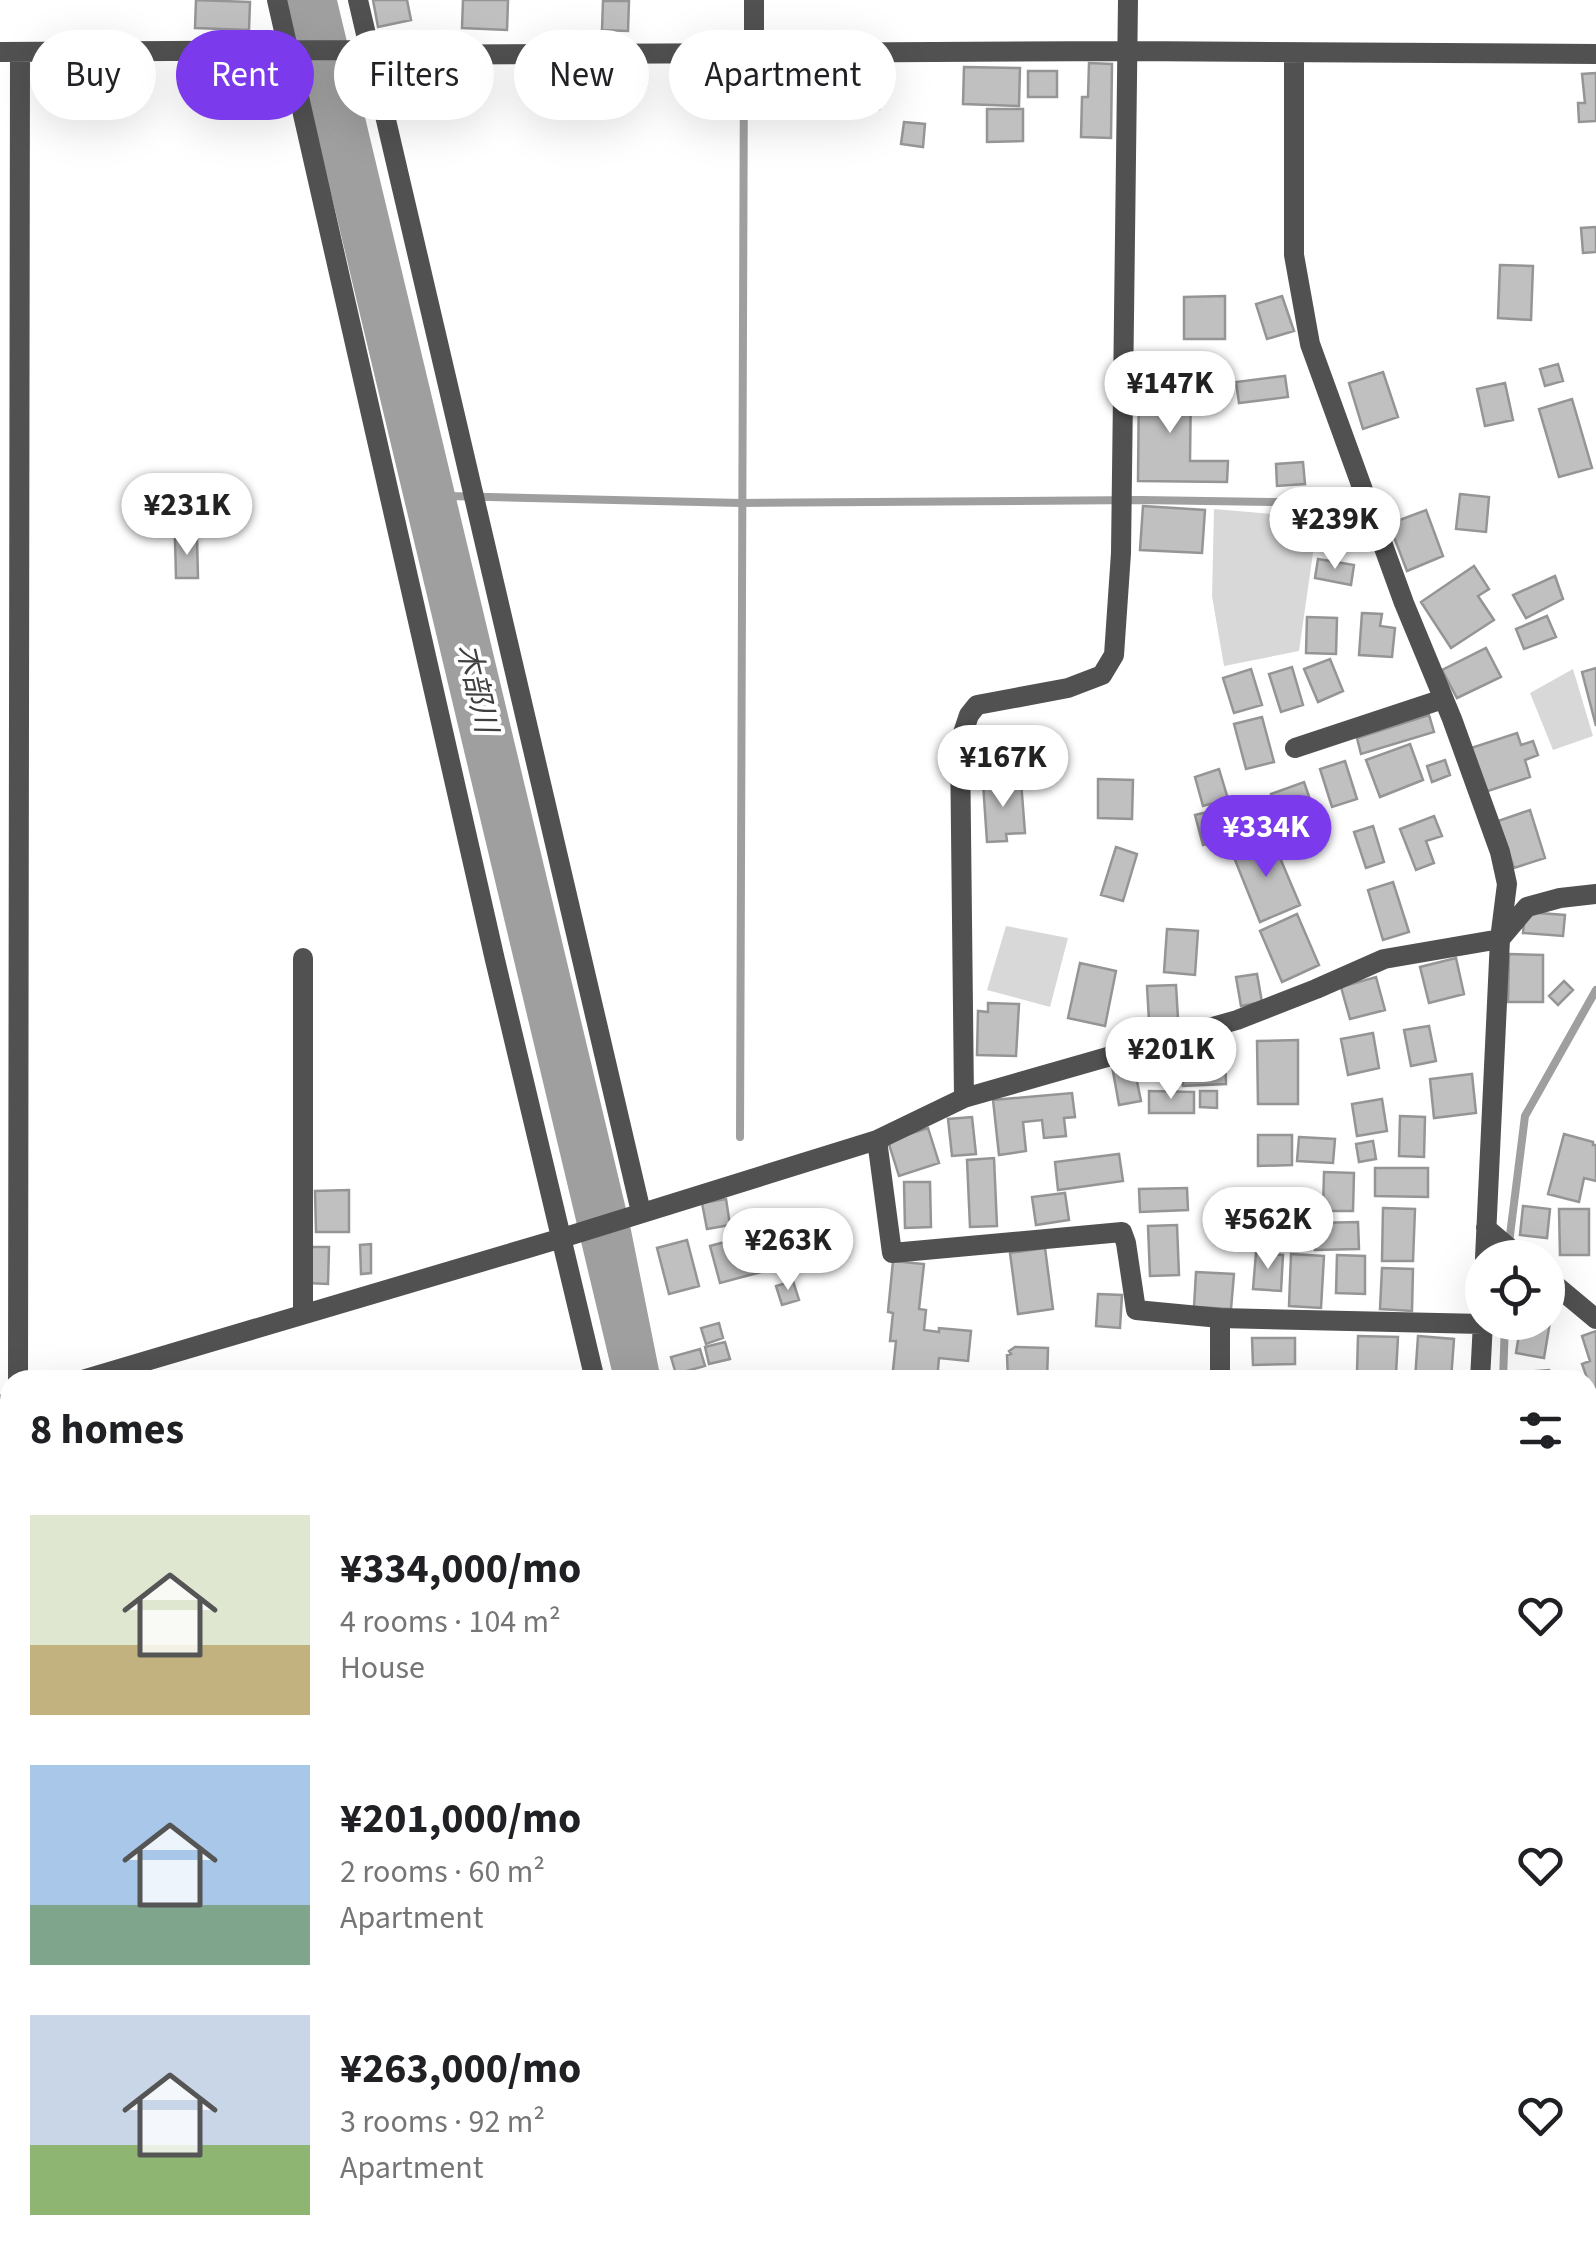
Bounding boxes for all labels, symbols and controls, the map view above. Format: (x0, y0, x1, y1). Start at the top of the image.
chip: Buy (30, 30, 156, 120)
chip: Rent (176, 30, 314, 120)
chip: Filters (334, 30, 494, 120)
chip: New (514, 30, 649, 120)
chip: Apartment (669, 30, 896, 120)
pin: ¥147K (1100, 351, 1240, 436)
text: ¥147K (1126, 360, 1214, 406)
pin: ¥231K (117, 473, 257, 558)
text: ¥231K (143, 482, 231, 528)
pin: ¥239K (1265, 487, 1405, 572)
text: ¥239K (1291, 496, 1379, 542)
water label: 木部川 (445, 639, 508, 740)
pin: ¥167K (933, 725, 1073, 810)
text: ¥167K (959, 734, 1047, 780)
pin: ¥334K (1196, 795, 1336, 880)
text: ¥334K (1222, 804, 1310, 850)
pin: ¥201K (1101, 1017, 1241, 1102)
text: ¥201K (1127, 1026, 1215, 1072)
pin: ¥562K (1198, 1187, 1338, 1272)
text: ¥562K (1224, 1196, 1312, 1242)
pin: ¥263K (718, 1208, 858, 1293)
text: ¥263K (744, 1217, 832, 1263)
map controls (1465, 1240, 1565, 1340)
button: locate (1465, 1240, 1565, 1340)
text: 8 homes (30, 1400, 184, 1460)
icon: filters (1513, 1403, 1568, 1458)
text: ¥334,000/mo (340, 1539, 581, 1599)
icon: home (110, 1555, 230, 1675)
icon: heart (1513, 1588, 1568, 1643)
text: 4 rooms · 104 m² (340, 1599, 561, 1645)
text: House (340, 1645, 425, 1691)
text: ¥201,000/mo (340, 1789, 581, 1849)
icon: home (110, 1805, 230, 1925)
icon: heart (1513, 1838, 1568, 1893)
text: 2 rooms · 60 m² (340, 1849, 545, 1895)
text: Apartment (340, 1895, 483, 1941)
text: ¥263,000/mo (340, 2039, 581, 2099)
icon: home (110, 2055, 230, 2175)
icon: heart (1513, 2088, 1568, 2143)
text: 3 rooms · 92 m² (340, 2099, 545, 2145)
text: Apartment (340, 2145, 483, 2191)

